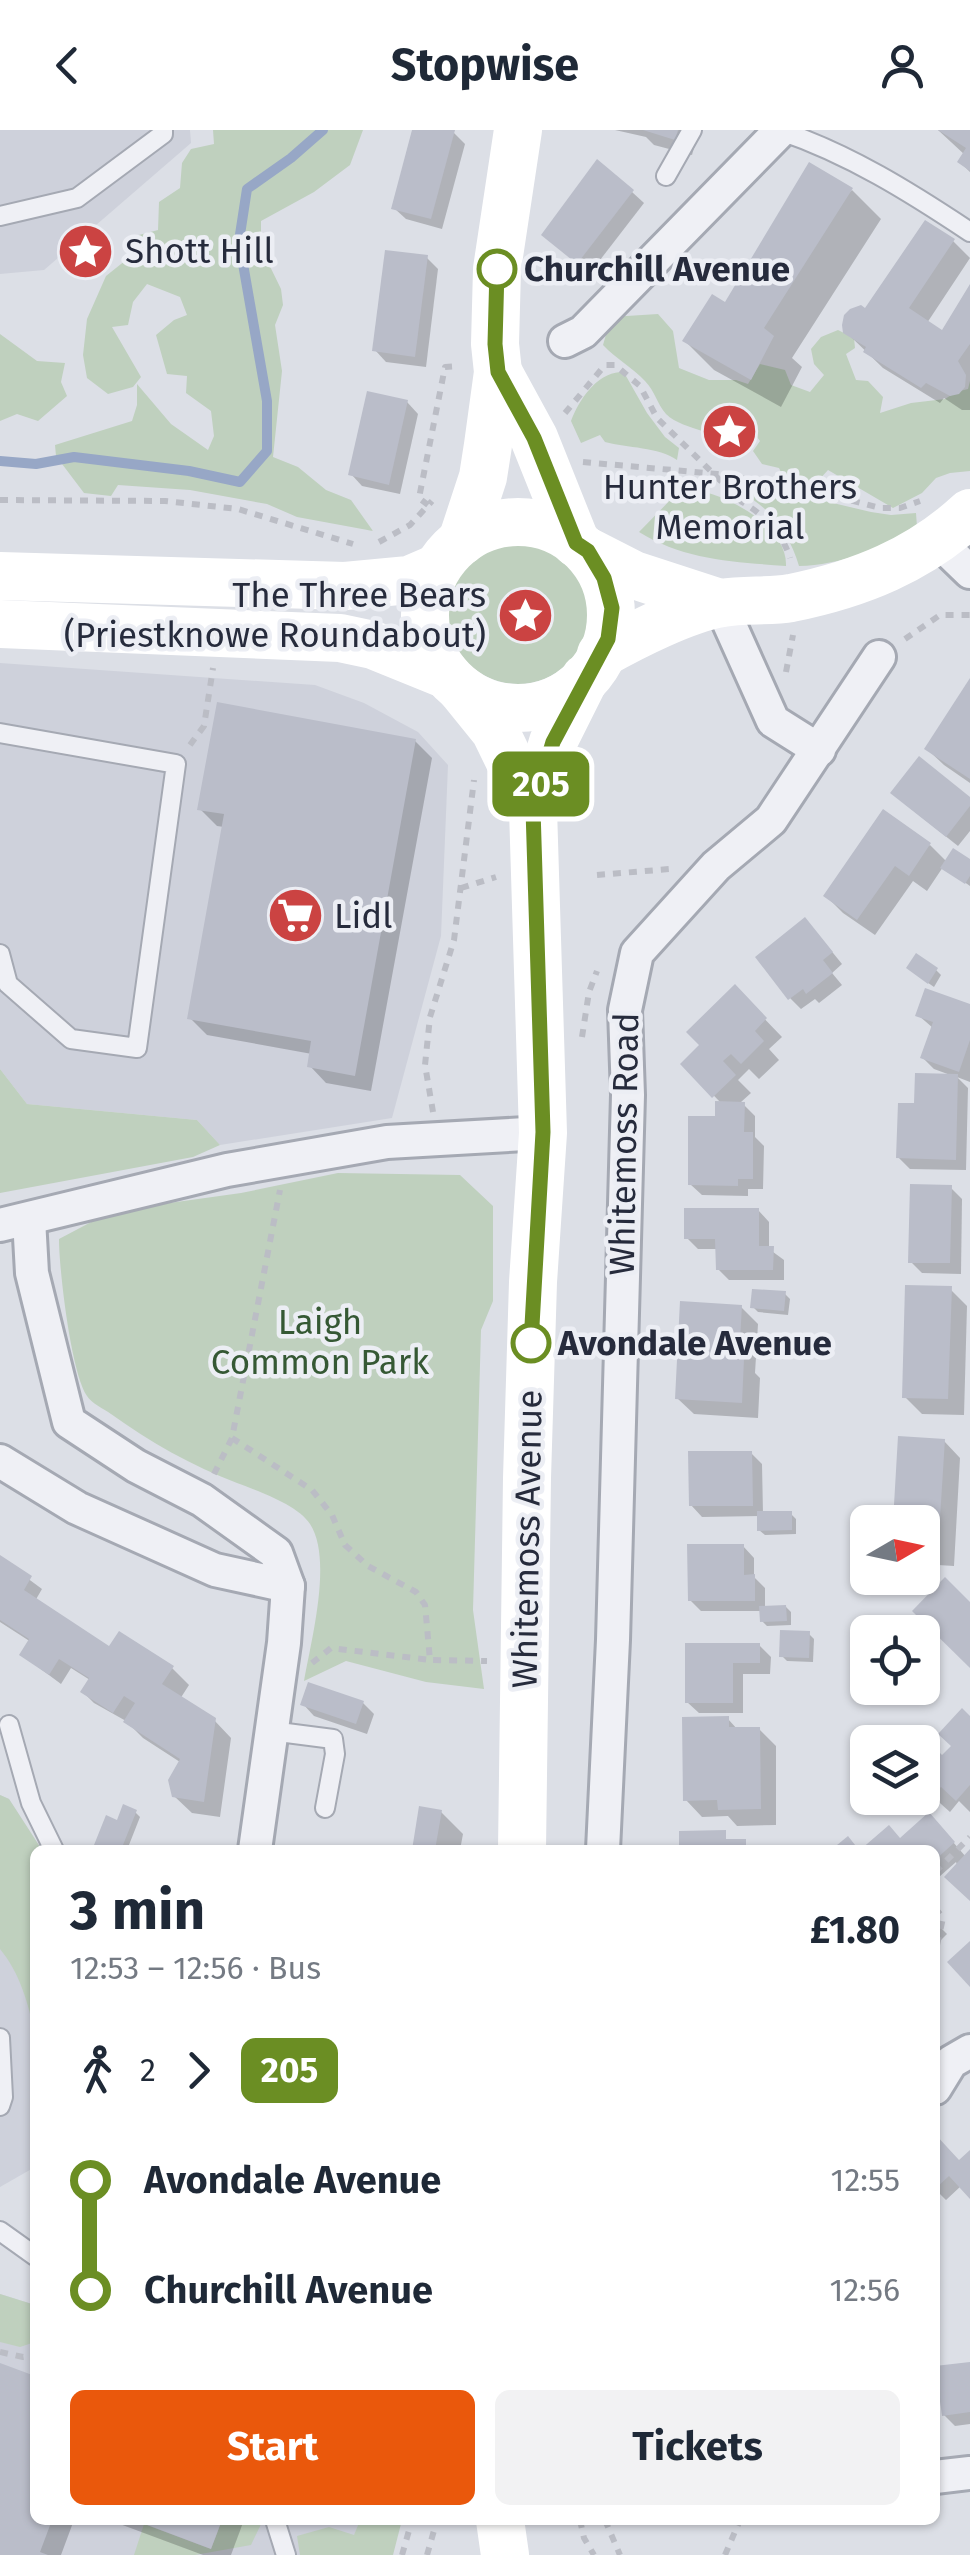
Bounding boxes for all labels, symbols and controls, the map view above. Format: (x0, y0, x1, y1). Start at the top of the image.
icon: back (40, 38, 95, 93)
text: Stopwise (391, 38, 579, 92)
icon: person (875, 38, 930, 93)
place icon: Shott Hill (56, 221, 116, 281)
place label: Shott Hill (125, 230, 274, 272)
place label: Churchill Avenue (524, 248, 790, 290)
marker: Churchill Avenue (478, 250, 516, 288)
place icon: Hunter Brothers Memorial (700, 401, 760, 461)
place label: Hunter Brothers Memorial (603, 466, 857, 548)
place label: The Three Bears (Priestknowe Roundabout) (64, 574, 486, 656)
place icon: The Three Bears (Priestknowe Roundabout) (495, 585, 555, 645)
line badge: 205 (484, 752, 598, 816)
text: 205 (512, 763, 570, 805)
supermarket icon: Lidl (265, 886, 325, 946)
place label: Lidl (334, 895, 393, 937)
street label: Whitemoss Road (601, 1012, 647, 1276)
park label: Laigh Common Park (211, 1301, 429, 1383)
place label: Avondale Avenue (557, 1322, 832, 1364)
marker: Avondale Avenue (512, 1324, 550, 1362)
street label: Whitemoss Avenue (503, 1389, 551, 1689)
north arrow (850, 1505, 940, 1595)
map controls (850, 1505, 940, 1815)
button: locate (850, 1615, 940, 1705)
button: layers (850, 1725, 940, 1815)
text: 3 min (70, 1878, 205, 1944)
text: £1.80 (810, 1907, 900, 1953)
text: 12:53 – 12:56 · Bus (70, 1949, 321, 1987)
icon: walk (70, 2043, 125, 2098)
icon: forward (171, 2043, 226, 2098)
text: 205 (261, 2049, 318, 2091)
text: 2 (140, 2051, 156, 2089)
text: Avondale Avenue (144, 2157, 441, 2203)
text: 12:55 (831, 2161, 900, 2199)
text: Churchill Avenue (144, 2267, 433, 2313)
text: 12:56 (829, 2271, 900, 2309)
button: Start (70, 2390, 475, 2505)
button: Tickets (495, 2390, 900, 2505)

